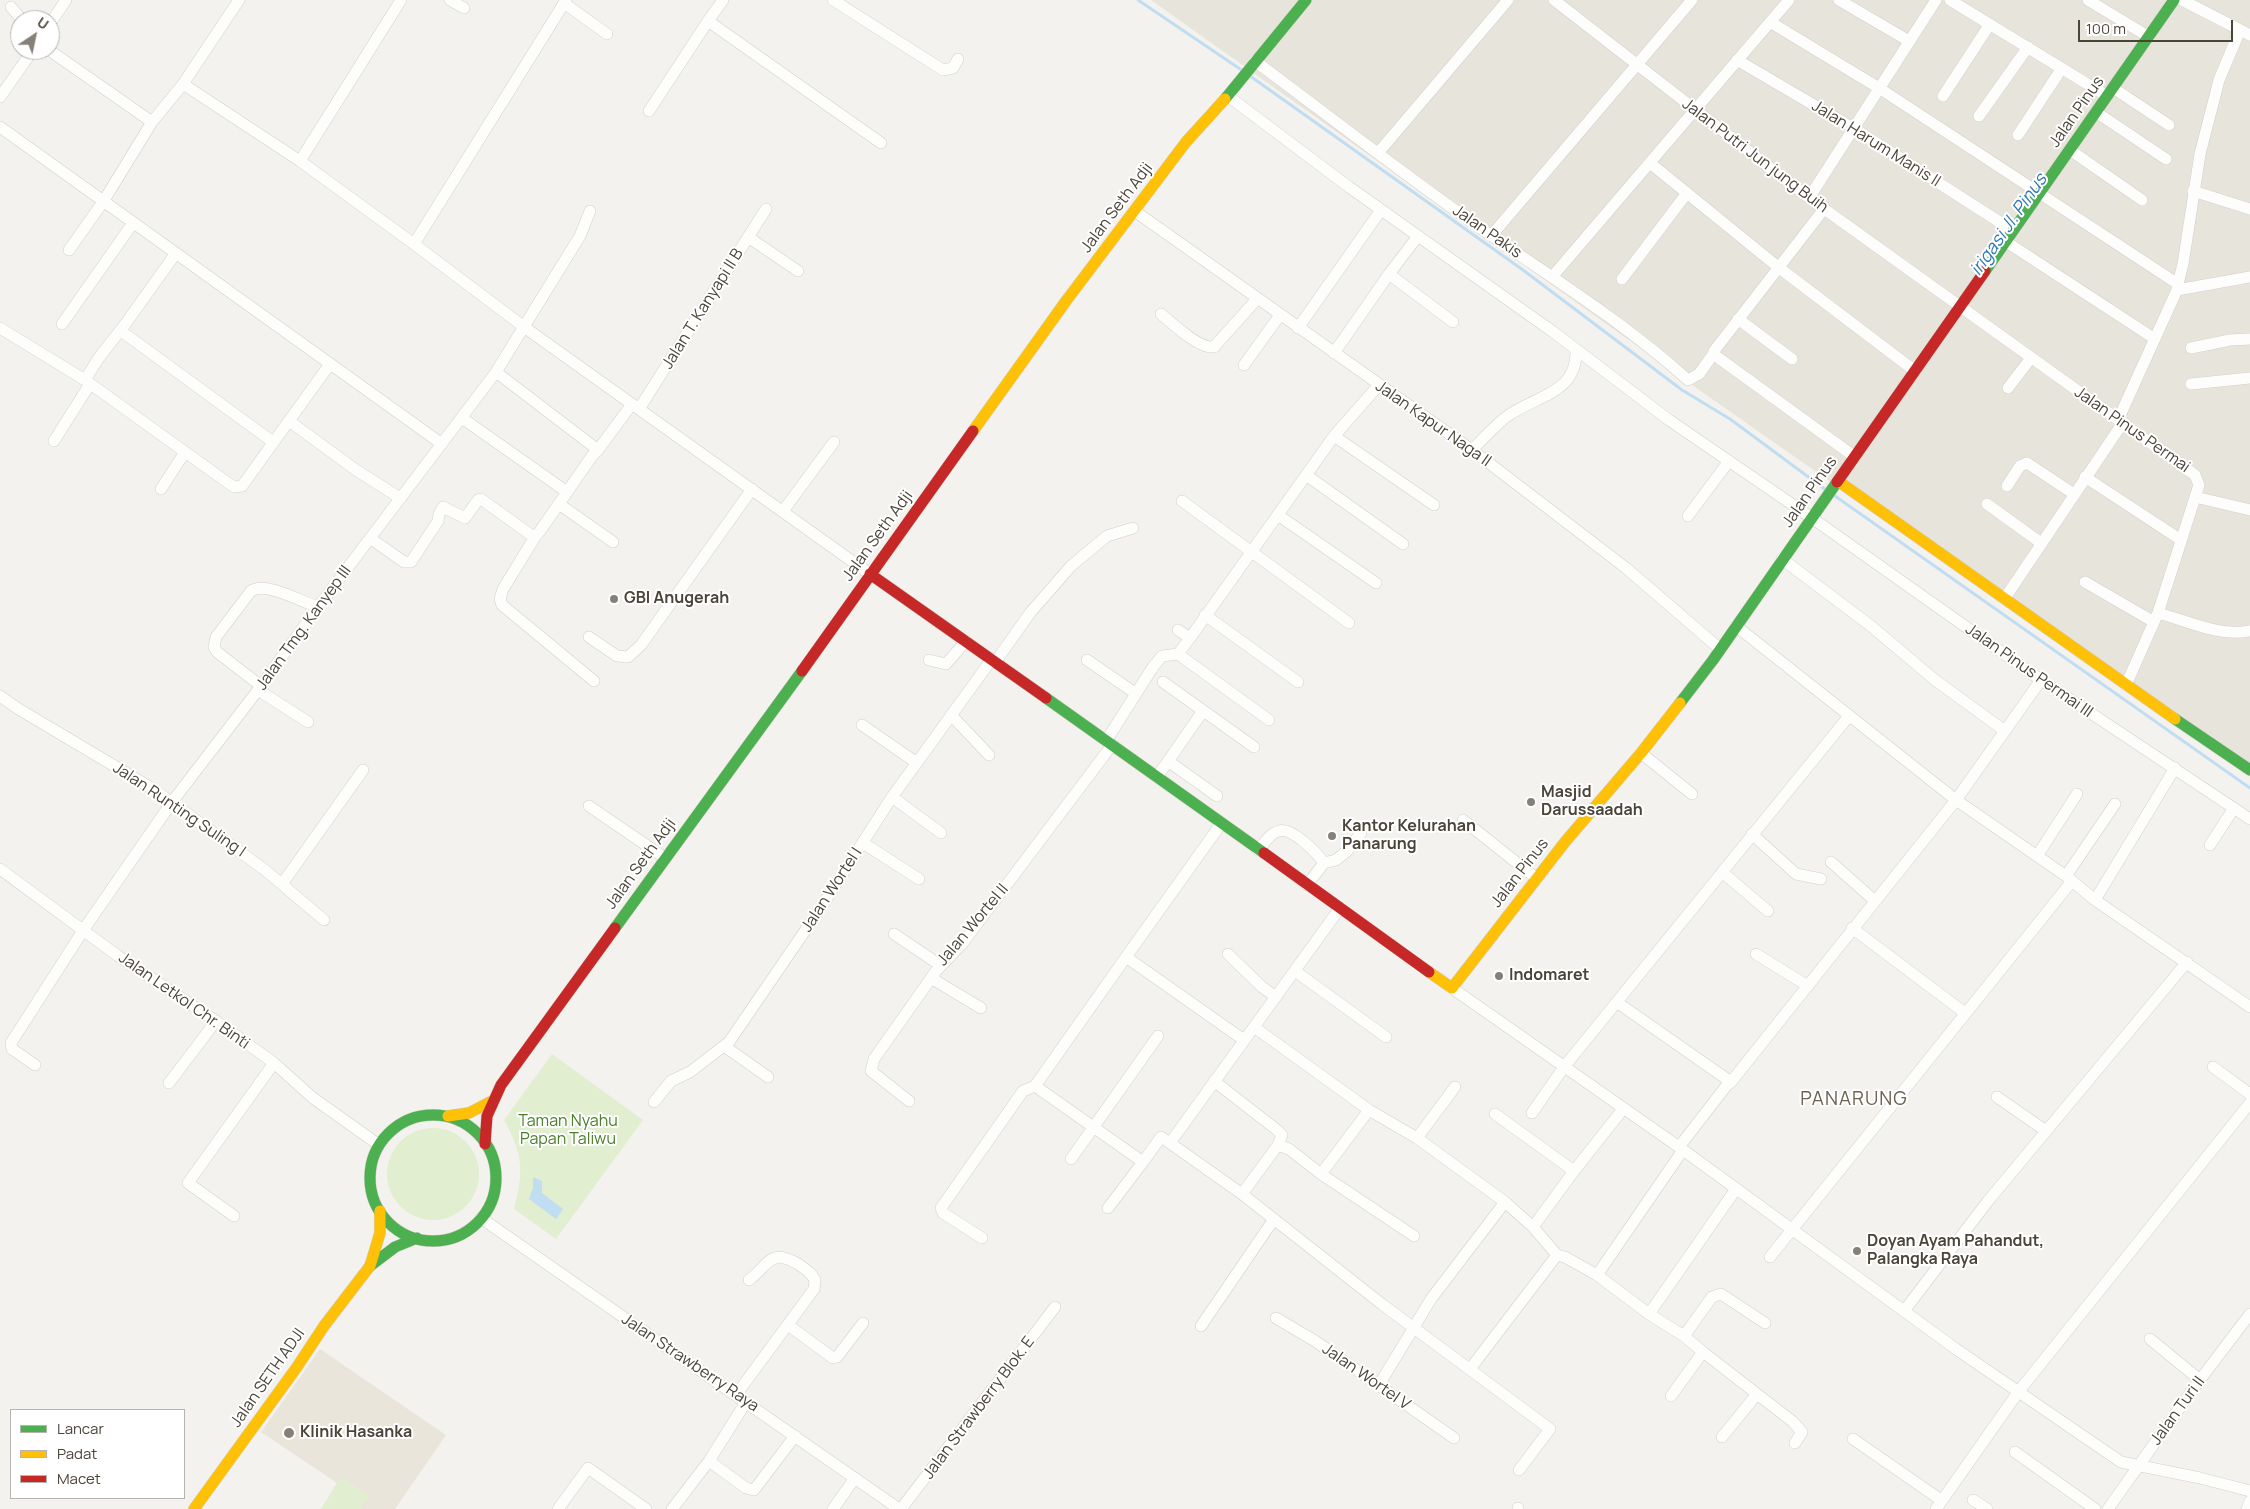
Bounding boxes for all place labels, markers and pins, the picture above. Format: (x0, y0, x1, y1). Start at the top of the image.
place label: GBI Anugerah (624, 589, 729, 609)
marker: GBI Anugerah (608, 593, 620, 605)
place label: Masjid Darussaadah (1541, 783, 1643, 821)
marker: Masjid Darussaadah (1525, 796, 1537, 808)
place label: Kantor Kelurahan Panarung (1342, 817, 1476, 855)
marker: Kantor Kelurahan Panarung (1326, 830, 1338, 842)
place label: Indomaret (1509, 966, 1590, 986)
marker: Indomaret (1493, 970, 1505, 982)
place label: Doyan Ayam Pahandut, Palangka Raya (1867, 1232, 2044, 1270)
marker: Doyan Ayam Pahandut, Palangka Raya (1851, 1245, 1863, 1257)
place label: Klinik Hasanka (300, 1423, 412, 1443)
marker: Klinik Hasanka (282, 1426, 296, 1440)

